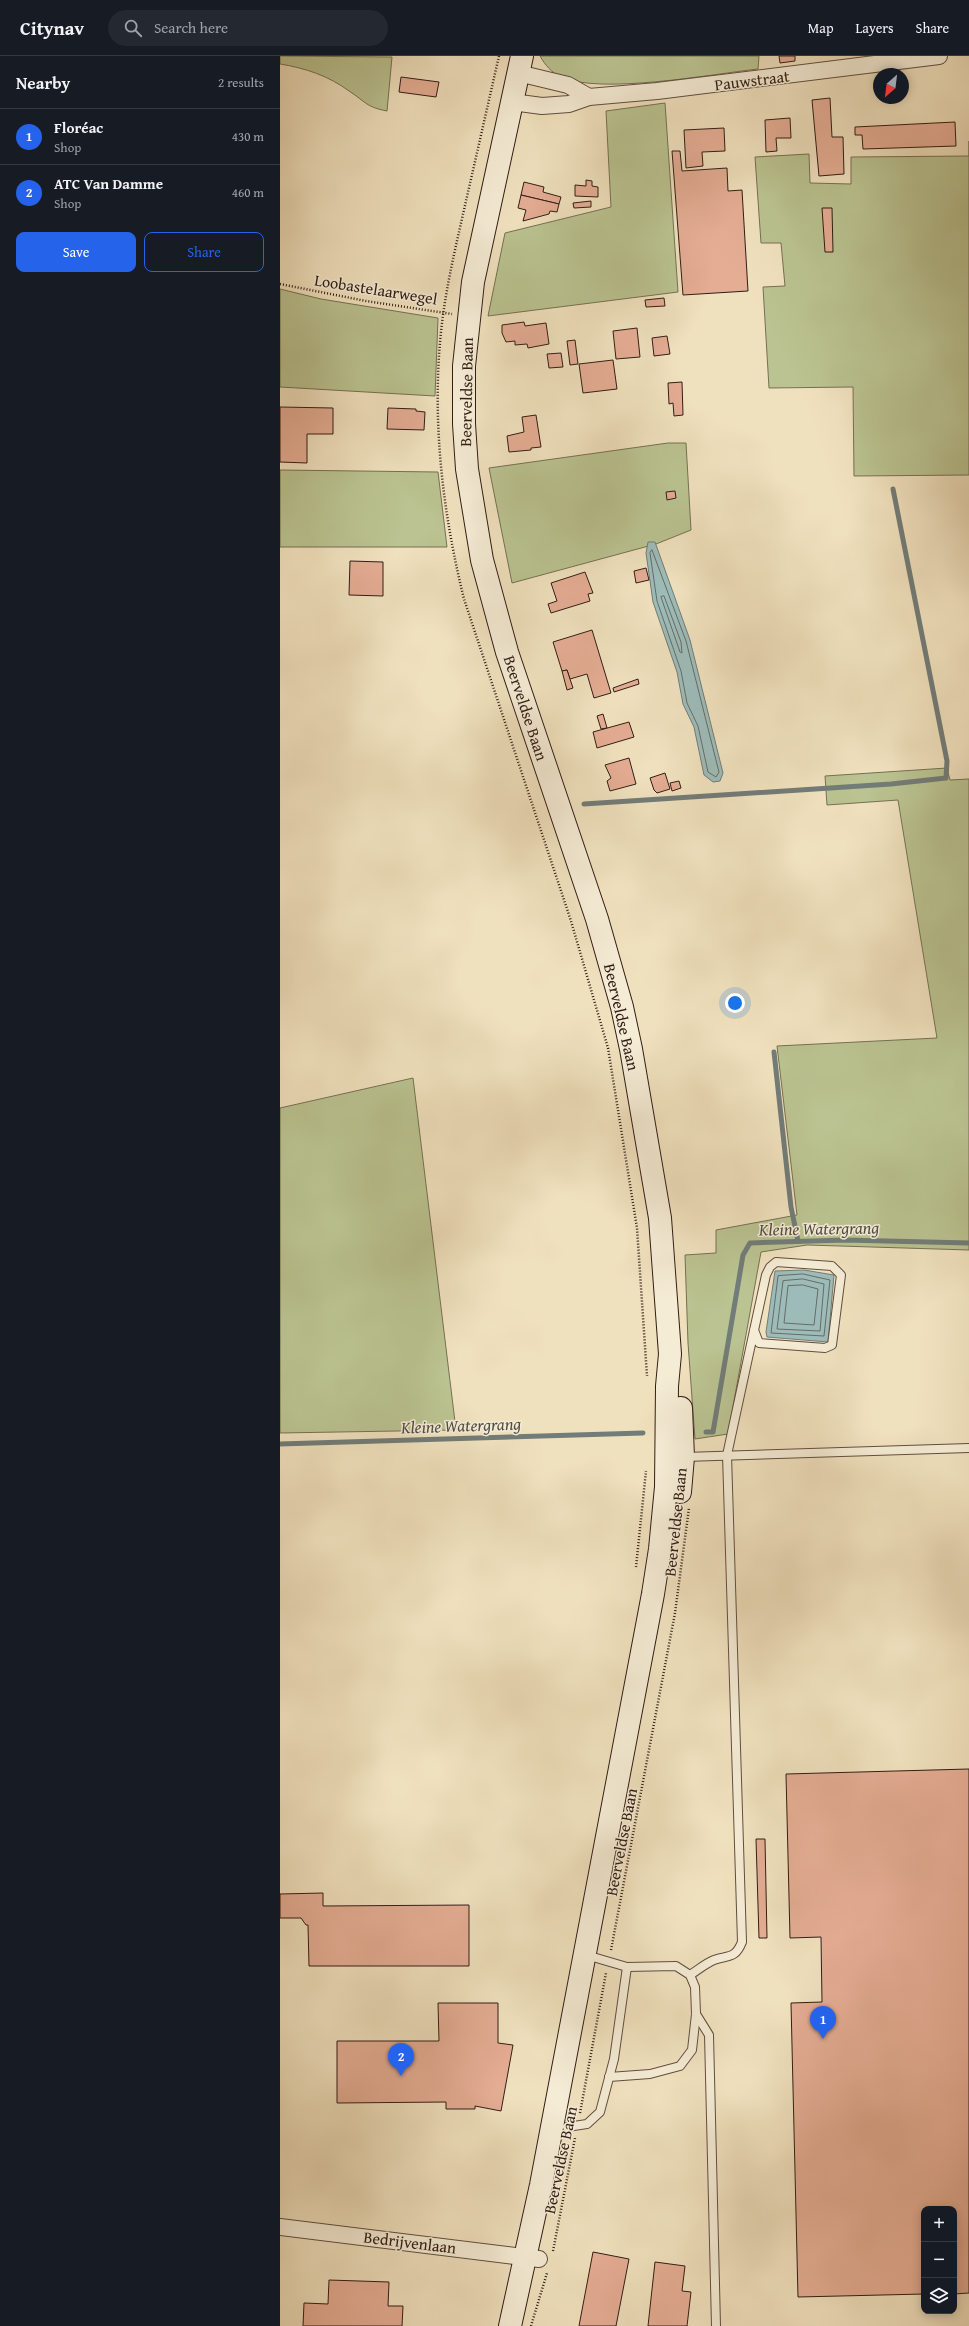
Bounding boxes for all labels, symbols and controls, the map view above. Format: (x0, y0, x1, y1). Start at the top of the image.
search box (108, 10, 388, 46)
text: Citynav (20, 14, 84, 42)
icon: search (122, 17, 144, 39)
text: Search here (154, 17, 228, 38)
text: Map (808, 18, 834, 38)
text: Layers (856, 18, 894, 38)
text: Share (916, 18, 949, 38)
street label: Pauwstraat (713, 63, 791, 97)
north arrow (873, 68, 909, 104)
text: Nearby (16, 70, 70, 95)
text: 2 results (218, 73, 264, 92)
text: Floréac (54, 117, 103, 138)
text: 1 (26, 127, 32, 146)
text: 430 m (232, 127, 264, 146)
text: Shop (54, 138, 81, 157)
text: ATC Van Damme (54, 173, 163, 194)
text: 2 (26, 183, 32, 202)
text: 460 m (232, 183, 264, 202)
text: Shop (54, 194, 81, 213)
button: Save (16, 232, 136, 272)
button: Share (144, 232, 264, 272)
street label: Loobastelaarwegel (313, 267, 440, 311)
street label: Beerveldse Baan (453, 337, 479, 447)
street label: Beerveldse Baan (498, 652, 554, 764)
street label: Beerveldse Baan (598, 961, 646, 1073)
your location (725, 993, 745, 1013)
water label: Kleine Watergrang (758, 1214, 880, 1242)
water label: Kleine Watergrang (400, 1410, 522, 1440)
street label: Beerveldse Baan (657, 1466, 693, 1578)
street label: Beerveldse Baan (599, 1786, 643, 1898)
pin: 1 (810, 2006, 836, 2039)
pin: 2 (388, 2043, 414, 2076)
street label: Beerveldse Baan (537, 2104, 583, 2216)
map controls (921, 2206, 957, 2314)
button: + (921, 2206, 957, 2242)
street label: Bedrijvenlaan (362, 2224, 458, 2260)
button: − (921, 2242, 957, 2278)
button: layers (921, 2278, 957, 2314)

